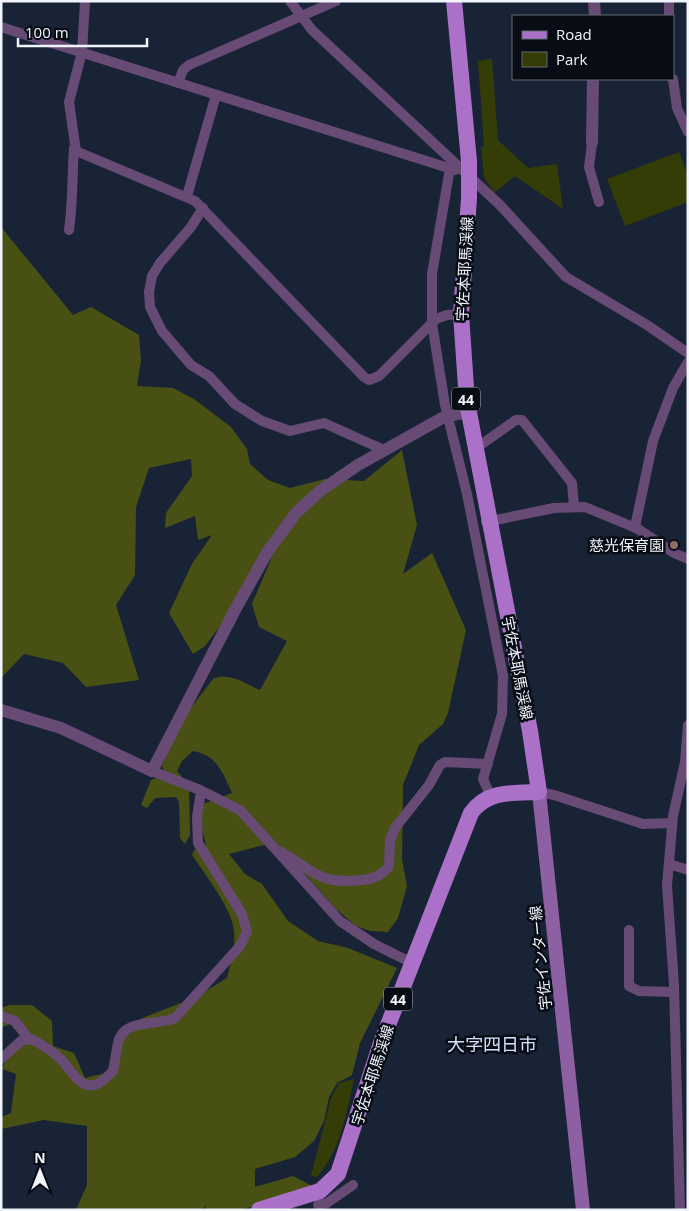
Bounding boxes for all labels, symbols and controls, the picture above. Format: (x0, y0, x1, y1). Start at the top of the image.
scale bar (18, 15, 146, 47)
legend (512, 15, 674, 80)
text: 100 m (25, 22, 69, 42)
text: Road (556, 24, 592, 44)
text: Park (556, 49, 587, 69)
street label: 宇佐本耶馬渓線 (451, 216, 477, 322)
road number: 44 (452, 388, 480, 410)
place label: 慈光保育園 (589, 535, 664, 555)
marker: 慈光保育園 (668, 539, 680, 551)
street label: 宇佐本耶馬渓線 (498, 615, 538, 721)
street label: 宇佐インター線 (525, 905, 555, 1011)
road number: 44 (384, 988, 412, 1011)
street label: 宇佐本耶馬渓線 (346, 1022, 398, 1128)
district label: 大字四日市 (447, 1032, 537, 1056)
north arrow (15, 1146, 65, 1196)
text: N (34, 1148, 46, 1167)

